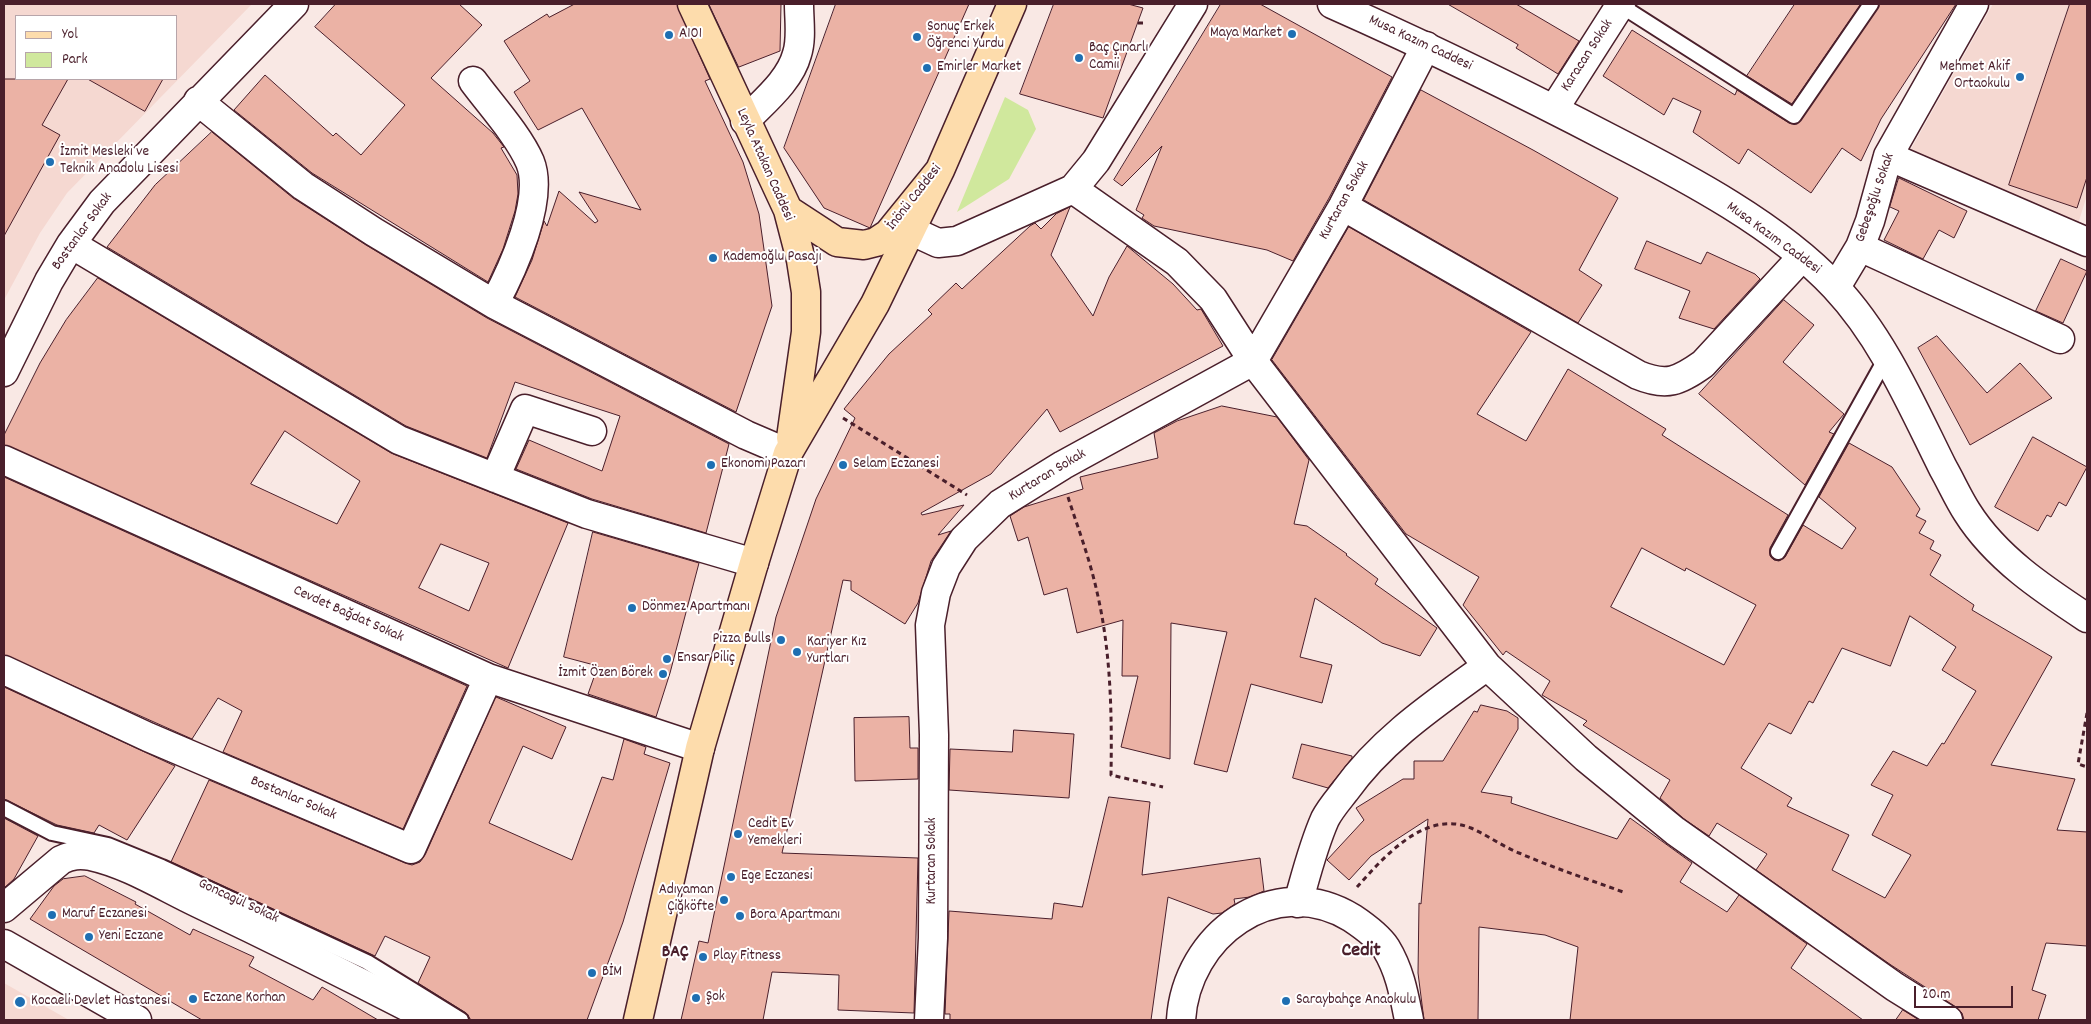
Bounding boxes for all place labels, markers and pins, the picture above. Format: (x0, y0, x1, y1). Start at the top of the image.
place label: Sonuç Erkek Öğrenci Yurdu (927, 19, 1004, 54)
place label: Maya Market (1210, 25, 1282, 43)
place label: A101 (679, 26, 702, 44)
marker: Maya Market (1286, 28, 1298, 40)
marker: A101 (663, 29, 675, 41)
marker: Sonuç Erkek Öğrenci Yurdu (911, 31, 923, 43)
place label: Baç Çınarlı Camii (1089, 40, 1148, 75)
marker: Baç Çınarlı Camii (1073, 52, 1085, 64)
place label: Emirler Market (937, 59, 1021, 77)
place label: Mehmet Akif Ortaokulu (1940, 59, 2010, 94)
marker: Emirler Market (921, 62, 933, 74)
marker: Mehmet Akif Ortaokulu (2014, 71, 2026, 83)
place label: İzmit Mesleki ve Teknik Anadolu Lisesi (60, 144, 178, 179)
marker: İzmit Mesleki ve Teknik Anadolu Lisesi (44, 156, 56, 168)
place label: Kademoğlu Pasajı (723, 249, 822, 267)
marker: Kademoğlu Pasajı (707, 252, 719, 264)
place label: Ekonomi Pazarı (721, 456, 806, 474)
place label: Selam Eczanesi (853, 456, 939, 474)
marker: Ekonomi Pazarı (705, 459, 717, 471)
marker: Selam Eczanesi (837, 459, 849, 471)
place label: Dönmez Apartmanı (642, 599, 750, 617)
marker: Dönmez Apartmanı (626, 602, 638, 614)
place label: Pizza Bulls (713, 631, 771, 649)
marker: Pizza Bulls (775, 634, 787, 646)
place label: Kariyer Kız Yurtları (807, 634, 866, 669)
marker: Kariyer Kız Yurtları (791, 646, 803, 658)
place label: Ensar Piliç (677, 650, 735, 668)
marker: Ensar Piliç (661, 653, 673, 665)
place label: İzmit Özen Börek (558, 665, 653, 683)
marker: İzmit Özen Börek (657, 668, 669, 680)
place label: Cedit Ev Yemekleri (748, 816, 802, 851)
marker: Cedit Ev Yemekleri (732, 828, 744, 840)
place label: Ege Eczanesi (741, 868, 813, 886)
marker: Ege Eczanesi (725, 871, 737, 883)
place label: Adıyaman Çiğköfte (659, 882, 714, 917)
marker: Adıyaman Çiğköfte (718, 894, 730, 906)
place label: Maruf Eczanesi (62, 906, 147, 924)
place label: Bora Apartmanı (750, 907, 840, 925)
marker: Maruf Eczanesi (46, 909, 58, 921)
marker: Bora Apartmanı (734, 910, 746, 922)
place label: Yeni Eczane (99, 928, 163, 946)
marker: Yeni Eczane (83, 931, 95, 943)
place label: Play Fitness (713, 948, 781, 966)
marker: Play Fitness (697, 951, 709, 963)
place label: BİM (602, 964, 622, 982)
marker: BİM (586, 967, 598, 979)
place label: Şok (706, 989, 725, 1007)
place label: Eczane Korhan (203, 990, 286, 1008)
marker: Şok (690, 992, 702, 1004)
place label: Saraybahçe Anaokulu (1296, 992, 1416, 1010)
place label: Kocaeli Devlet Hastanesi (31, 993, 170, 1011)
marker: Eczane Korhan (187, 993, 199, 1005)
marker: Kocaeli Devlet Hastanesi (13, 995, 27, 1009)
marker: Saraybahçe Anaokulu (1280, 995, 1292, 1007)

